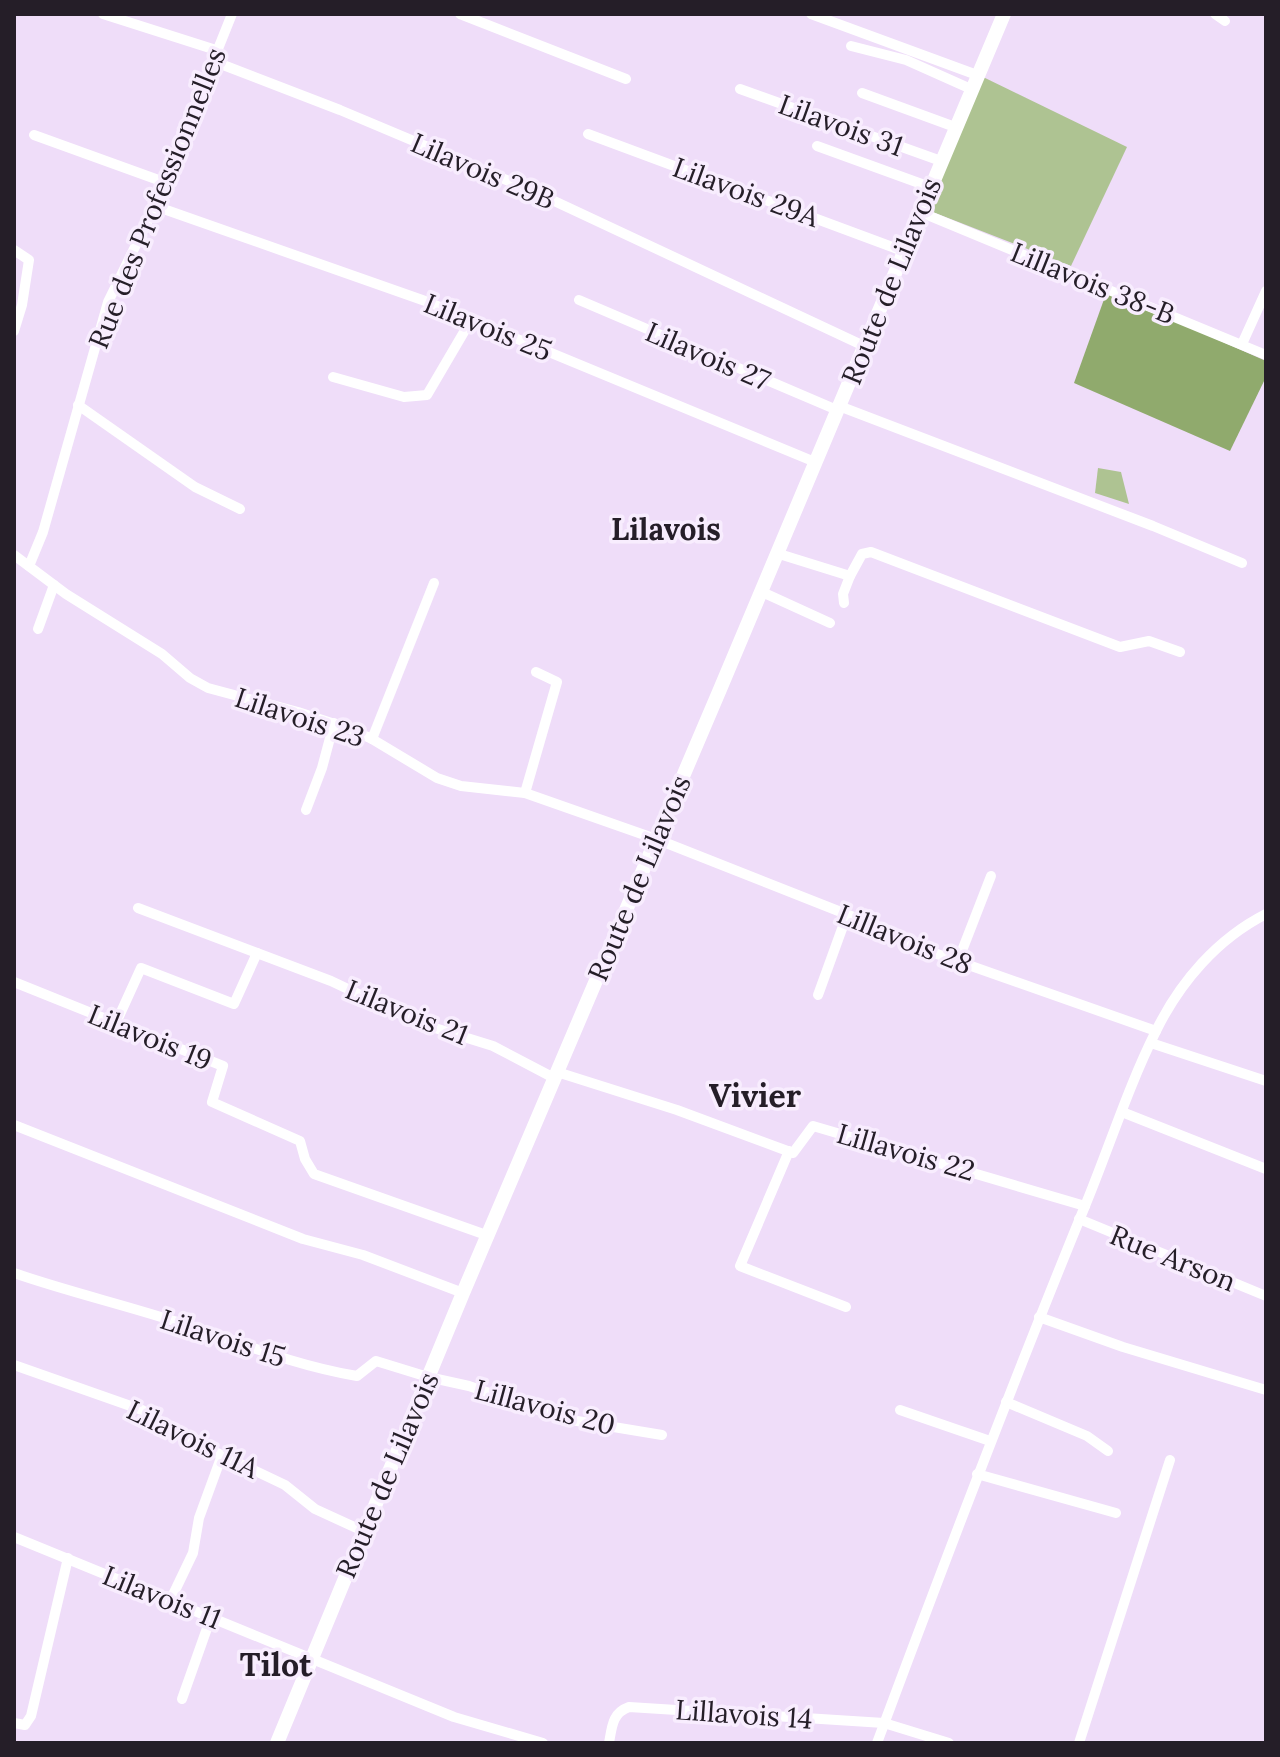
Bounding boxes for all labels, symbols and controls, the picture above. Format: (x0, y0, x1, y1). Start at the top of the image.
street label: Rue des Professionnelles (80, 42, 234, 354)
street label: Lilavois 31 (774, 86, 908, 164)
street label: Lilavois 29B (406, 125, 560, 217)
street label: Lilavois 29A (668, 149, 825, 235)
street label: Route de Lilavois (833, 172, 949, 390)
street label: Lillavois 38-B (1006, 234, 1180, 332)
street label: Lilavois 25 (419, 285, 557, 369)
street label: Lilavois 27 (640, 314, 776, 398)
district label: Lilavois (611, 510, 721, 548)
street label: Lilavois 23 (230, 679, 370, 755)
street label: Route de Lilavois (579, 770, 699, 986)
street label: Lillavois 28 (832, 896, 978, 982)
street label: Lilavois 21 (340, 971, 474, 1053)
street label: Lilavois 19 (83, 996, 217, 1078)
district label: Vivier (709, 1075, 802, 1116)
street label: Lillavois 22 (833, 1115, 979, 1189)
street label: Rue Arson (1105, 1216, 1241, 1300)
street label: Lilavois 15 (156, 1301, 290, 1375)
street label: Route de Lilavois (327, 1367, 447, 1583)
street label: Lillavois 20 (471, 1371, 619, 1443)
street label: Lilavois 11A (121, 1392, 265, 1487)
street label: Lilavois 11 (97, 1557, 227, 1637)
district label: Tilot (240, 1644, 313, 1685)
street label: Lillavois 14 (674, 1691, 814, 1737)

